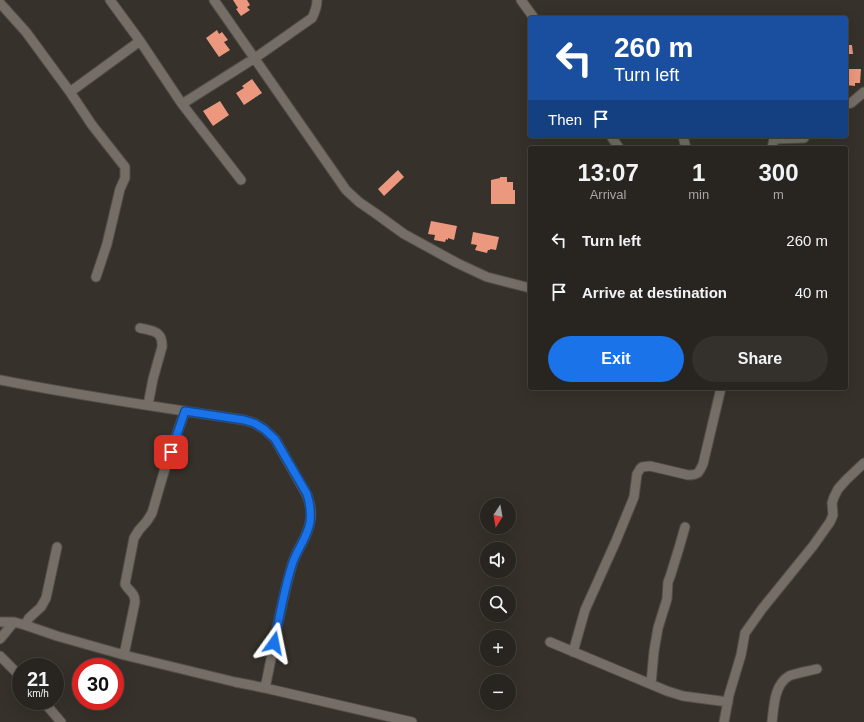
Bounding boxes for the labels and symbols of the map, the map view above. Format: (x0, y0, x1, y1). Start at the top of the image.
pin (154, 435, 188, 469)
north arrow (480, 498, 516, 534)
position arrow (253, 622, 295, 664)
speed limit sign: 30 (72, 658, 124, 710)

